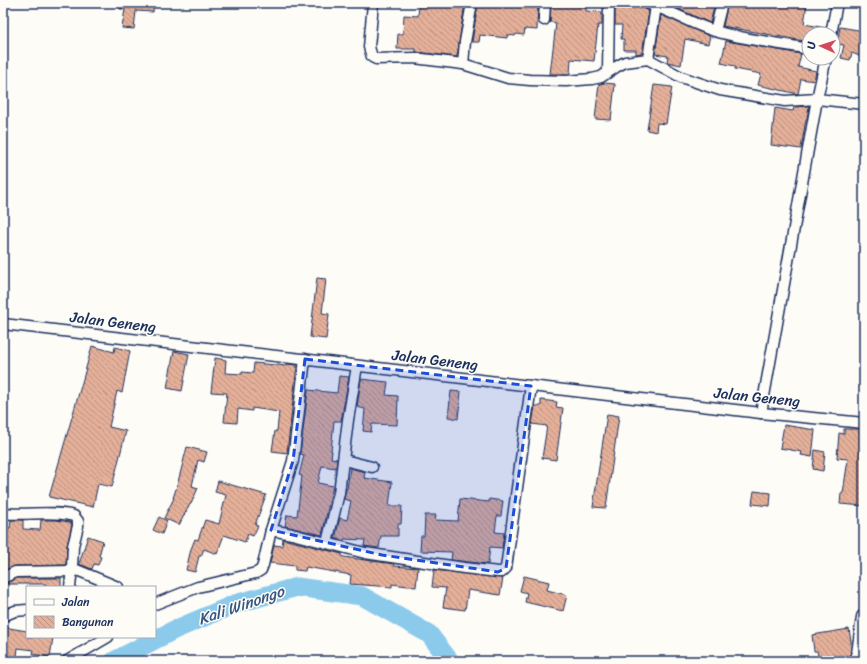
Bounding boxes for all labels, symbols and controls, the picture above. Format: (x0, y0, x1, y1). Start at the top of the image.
north arrow (801, 26, 841, 66)
text: U (802, 41, 821, 50)
street label: Jalan Geneng (68, 304, 158, 340)
street label: Jalan Geneng (390, 342, 480, 378)
street label: Jalan Geneng (712, 379, 802, 414)
water label: Kali Winongo (194, 576, 289, 633)
legend (26, 586, 156, 638)
text: Jalan (61, 591, 90, 613)
text: Bangunan (62, 611, 114, 633)

